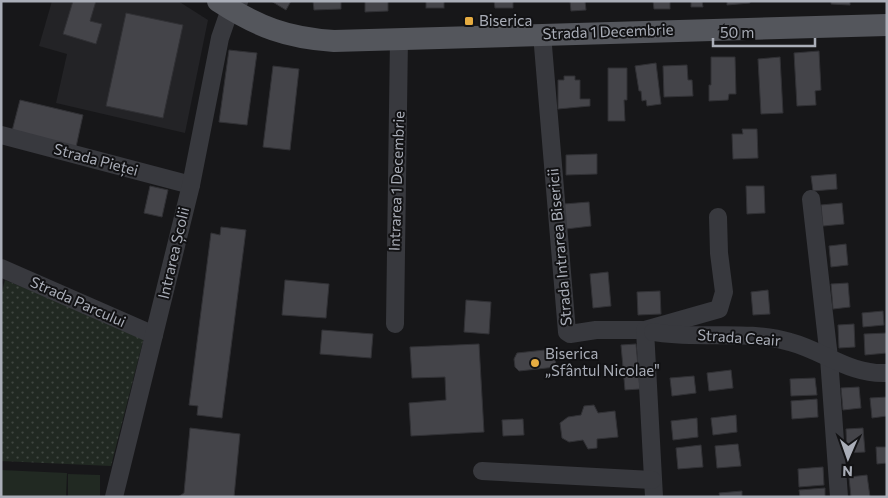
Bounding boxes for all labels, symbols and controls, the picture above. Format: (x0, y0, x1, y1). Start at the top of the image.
place label: Biserica (479, 11, 532, 29)
marker: Biserica (463, 15, 475, 27)
scale bar (713, 15, 816, 47)
street label: Strada 1 Decembrie (542, 20, 674, 42)
text: 50 m (720, 23, 754, 41)
street label: Intrarea 1 Decembrie (385, 110, 407, 251)
street label: Strada Pieței (52, 139, 140, 181)
street label: Strada Intrarea Bisericii (543, 168, 575, 327)
street label: Intrarea Școlii (154, 205, 194, 301)
street label: Strada Parcului (28, 272, 129, 330)
street label: Strada Ceair (697, 325, 781, 349)
place label: Biserica „Sfântul Nicolae" (545, 344, 660, 379)
marker: Biserica „Sfântul Nicolae" (529, 357, 541, 369)
north arrow (823, 433, 873, 483)
text: N (842, 463, 853, 480)

